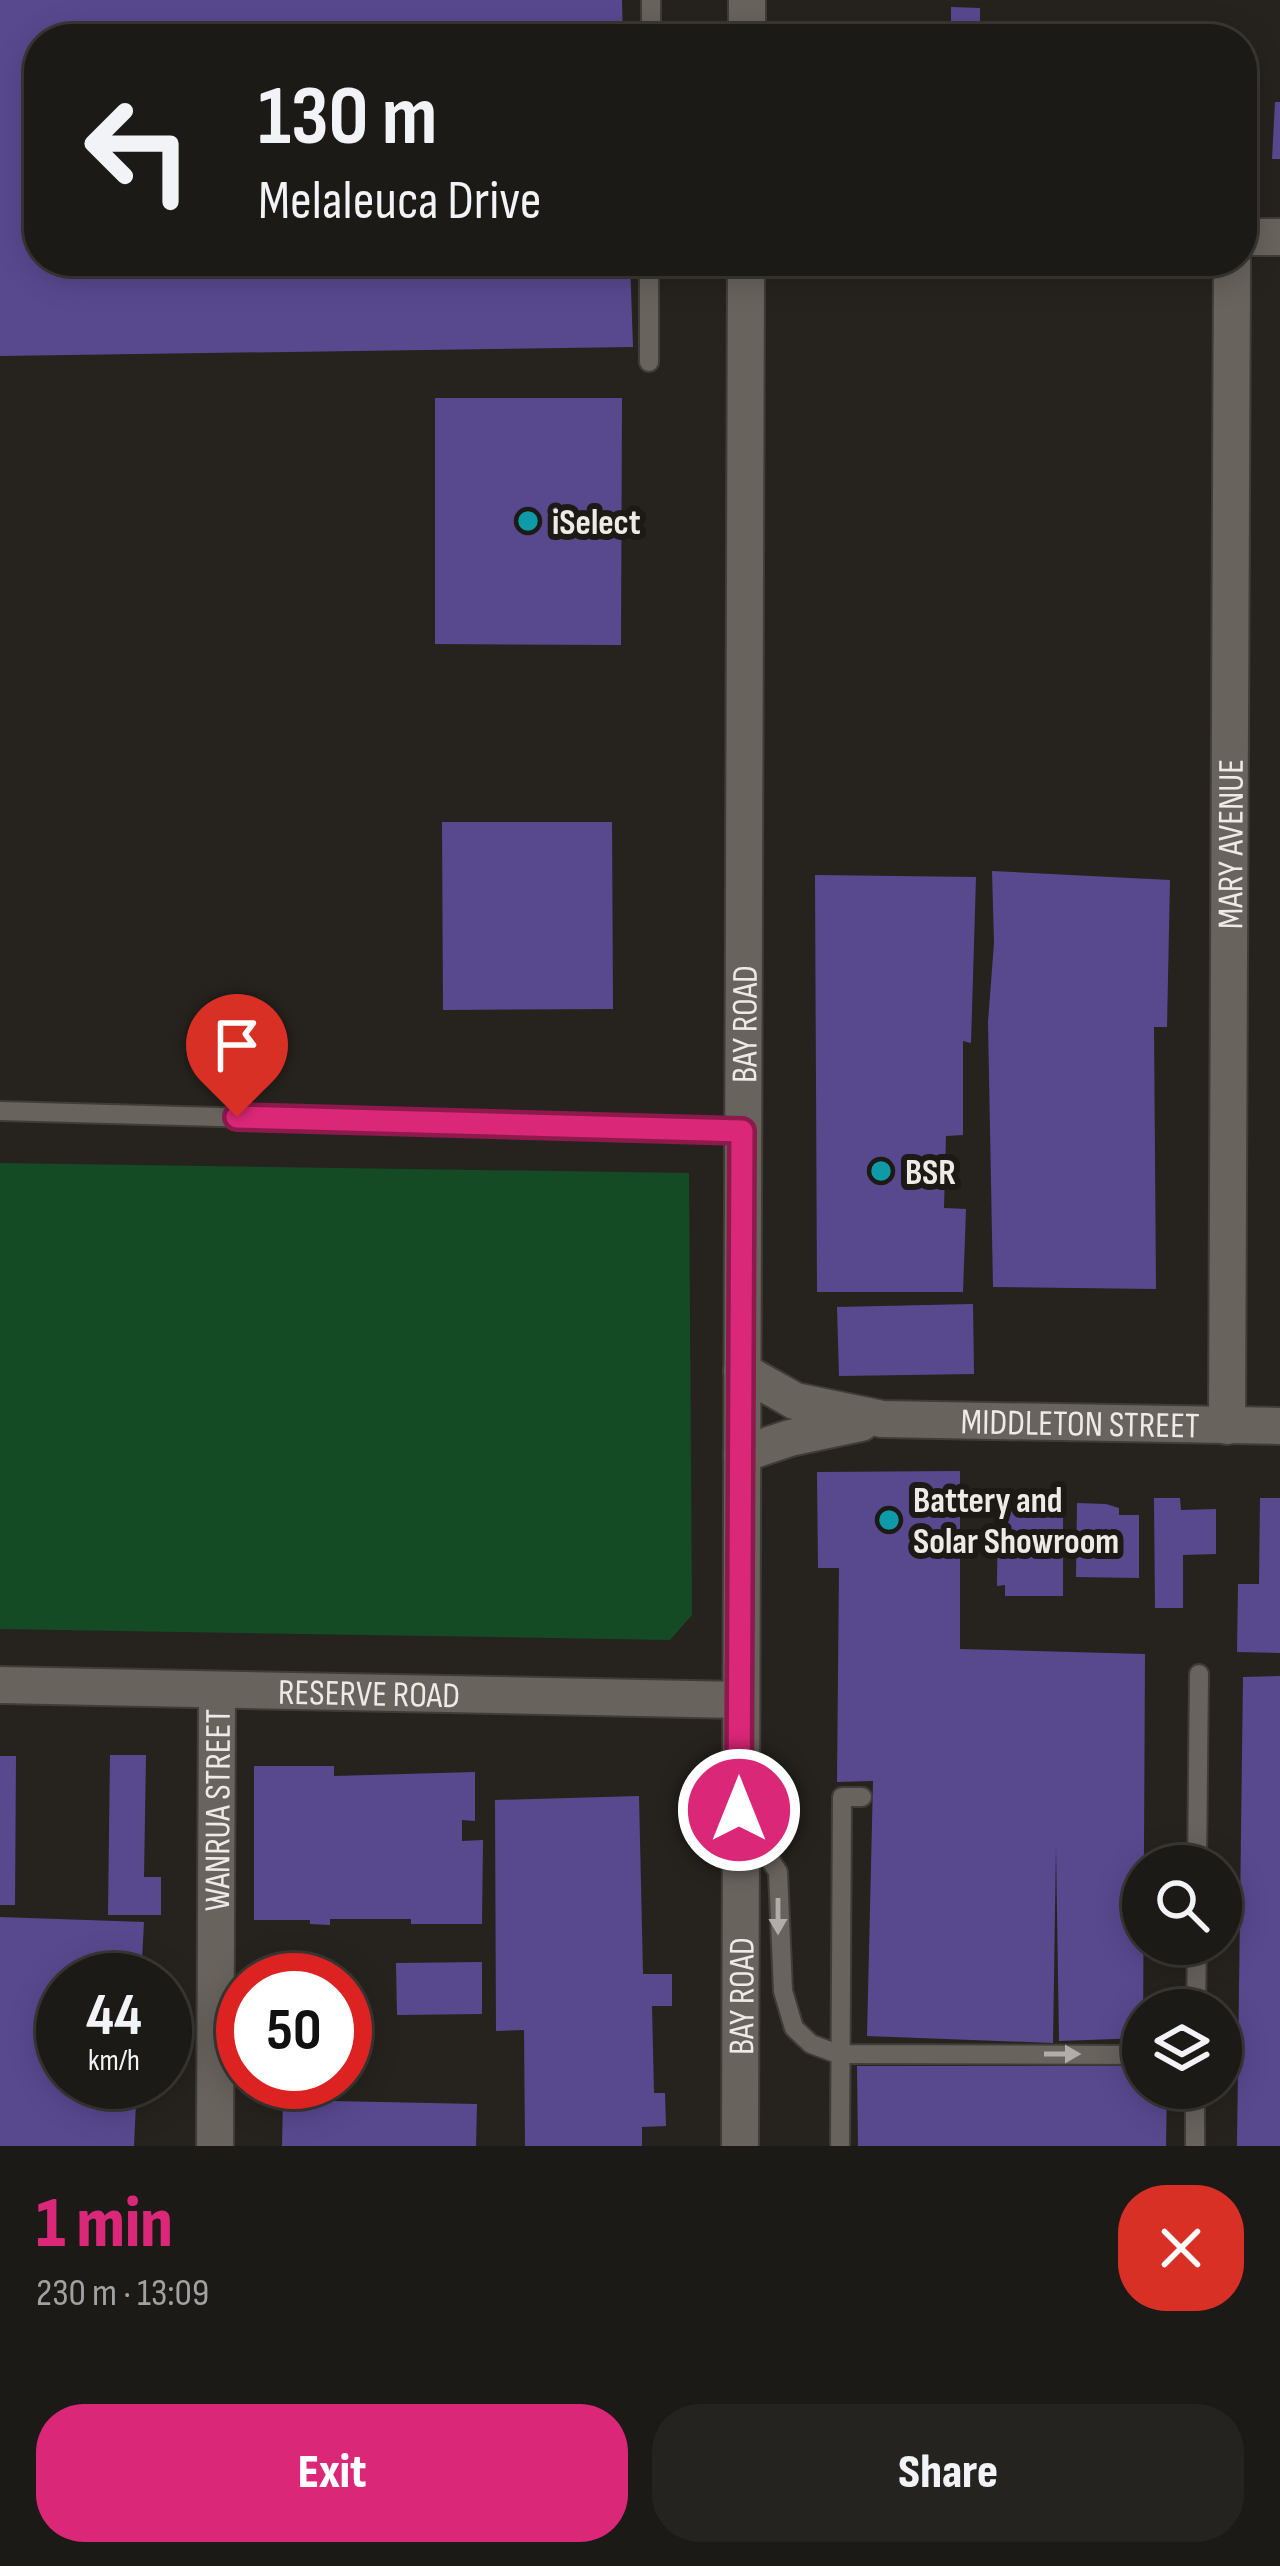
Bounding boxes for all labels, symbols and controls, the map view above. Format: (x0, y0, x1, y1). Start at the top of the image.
text: 130 m (258, 67, 437, 168)
icon: left (60, 72, 216, 228)
text: Melaleuca Drive (258, 169, 542, 234)
place label: iSelect (552, 502, 641, 545)
marker: iSelect (515, 508, 541, 534)
street label: MARY AVENUE (1210, 759, 1254, 929)
street label: BAY ROAD (724, 965, 768, 1083)
pin (186, 994, 288, 1117)
icon: arrive (204, 1012, 270, 1078)
place label: BSR (905, 1152, 956, 1195)
marker: BSR (868, 1158, 894, 1184)
street label: MIDDLETON STREET (960, 1401, 1200, 1449)
place label: Battery and Solar Showroom (913, 1480, 1119, 1564)
marker: Battery and Solar Showroom (876, 1507, 902, 1533)
street label: RESERVE ROAD (277, 1672, 460, 1718)
street label: WANRUA STREET (197, 1709, 241, 1911)
position arrow (676, 1747, 802, 1873)
map controls (1122, 1845, 1242, 2109)
button: search (1122, 1845, 1242, 1965)
one-way arrow (768, 1898, 788, 1936)
street label: BAY ROAD (721, 1937, 765, 2055)
speed limit sign: 50 (216, 1953, 372, 2109)
text: 44 (86, 1980, 142, 2052)
button: layers (1122, 1989, 1242, 2109)
text: km/h (88, 2043, 140, 2079)
one-way arrow (1044, 2044, 1082, 2064)
text: 1 min (36, 2181, 173, 2268)
button: close (1118, 2185, 1244, 2311)
text: 230 m · 13:09 (36, 2270, 209, 2317)
button: Exit (36, 2404, 628, 2542)
button: Share (652, 2404, 1244, 2542)

